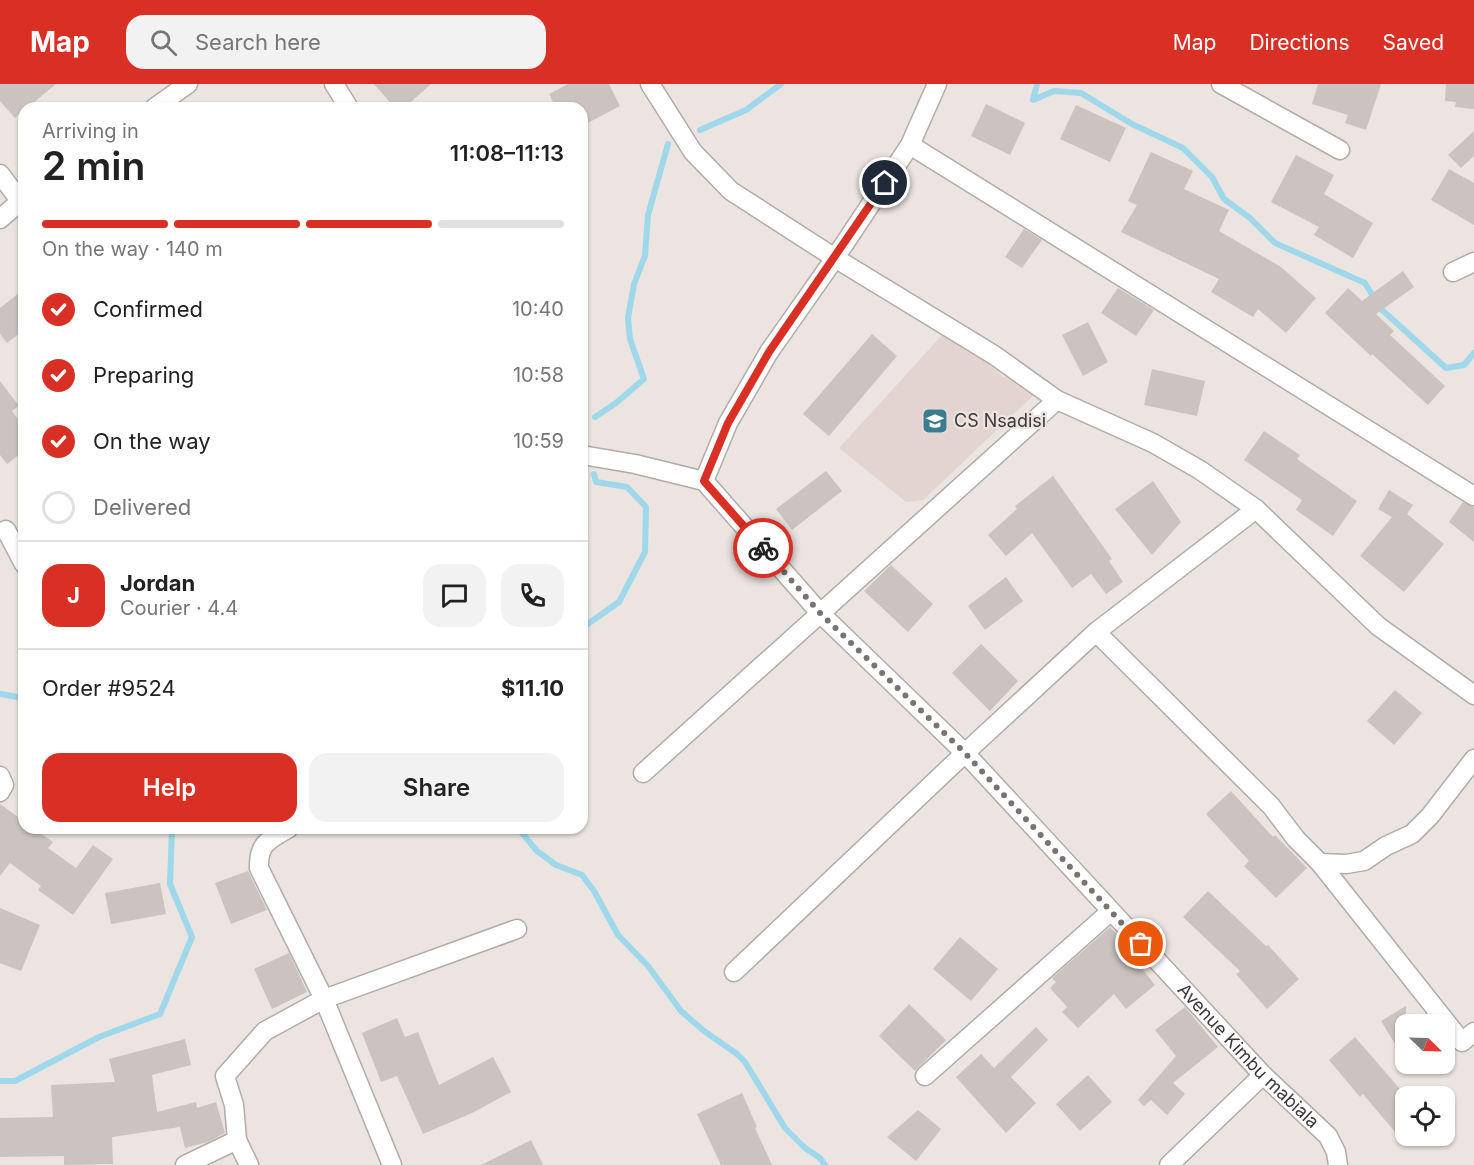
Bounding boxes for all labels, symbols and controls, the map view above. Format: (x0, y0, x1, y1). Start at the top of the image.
search box (126, 15, 546, 69)
text: Map (30, 25, 90, 59)
icon: search (147, 26, 180, 59)
text: Search here (195, 29, 321, 55)
text: Map (1173, 30, 1216, 55)
text: Directions (1249, 30, 1350, 55)
text: Saved (1383, 30, 1444, 55)
text: Arriving in (42, 119, 139, 143)
text: 11:08–11:13 (450, 140, 564, 166)
text: 2 min (42, 142, 145, 189)
pin (859, 157, 910, 208)
icon: home (868, 166, 901, 199)
text: On the way · 140 m (42, 237, 223, 261)
icon: check (42, 293, 75, 326)
text: Confirmed (93, 296, 203, 322)
text: 10:40 (512, 297, 564, 321)
icon: check (42, 359, 75, 392)
text: Preparing (93, 362, 194, 388)
text: 10:58 (513, 363, 564, 387)
school or university icon: CS Nsadisi (920, 406, 950, 436)
place label: CS Nsadisi (954, 410, 1046, 431)
icon: check (42, 425, 75, 458)
text: On the way (93, 428, 211, 454)
text: 10:59 (513, 429, 564, 453)
text: Delivered (93, 494, 191, 520)
courier (733, 518, 793, 578)
icon: bike (747, 532, 780, 565)
button: chat (423, 564, 486, 627)
button: phone (501, 564, 564, 627)
text: Jordan (120, 570, 195, 596)
text: J (67, 582, 80, 608)
text: Courier · 4.4 (120, 596, 238, 620)
text: Order #9524 (42, 675, 176, 701)
text: $11.10 (501, 675, 564, 701)
button: Help (42, 753, 297, 822)
button: Share (309, 753, 564, 822)
pin (1115, 918, 1166, 969)
icon: bag (1124, 927, 1157, 960)
street label: Avenue Kimbu mabiala (1174, 979, 1324, 1132)
north arrow (1395, 1014, 1455, 1074)
map controls (1395, 1014, 1455, 1146)
button: locate (1395, 1086, 1455, 1146)

